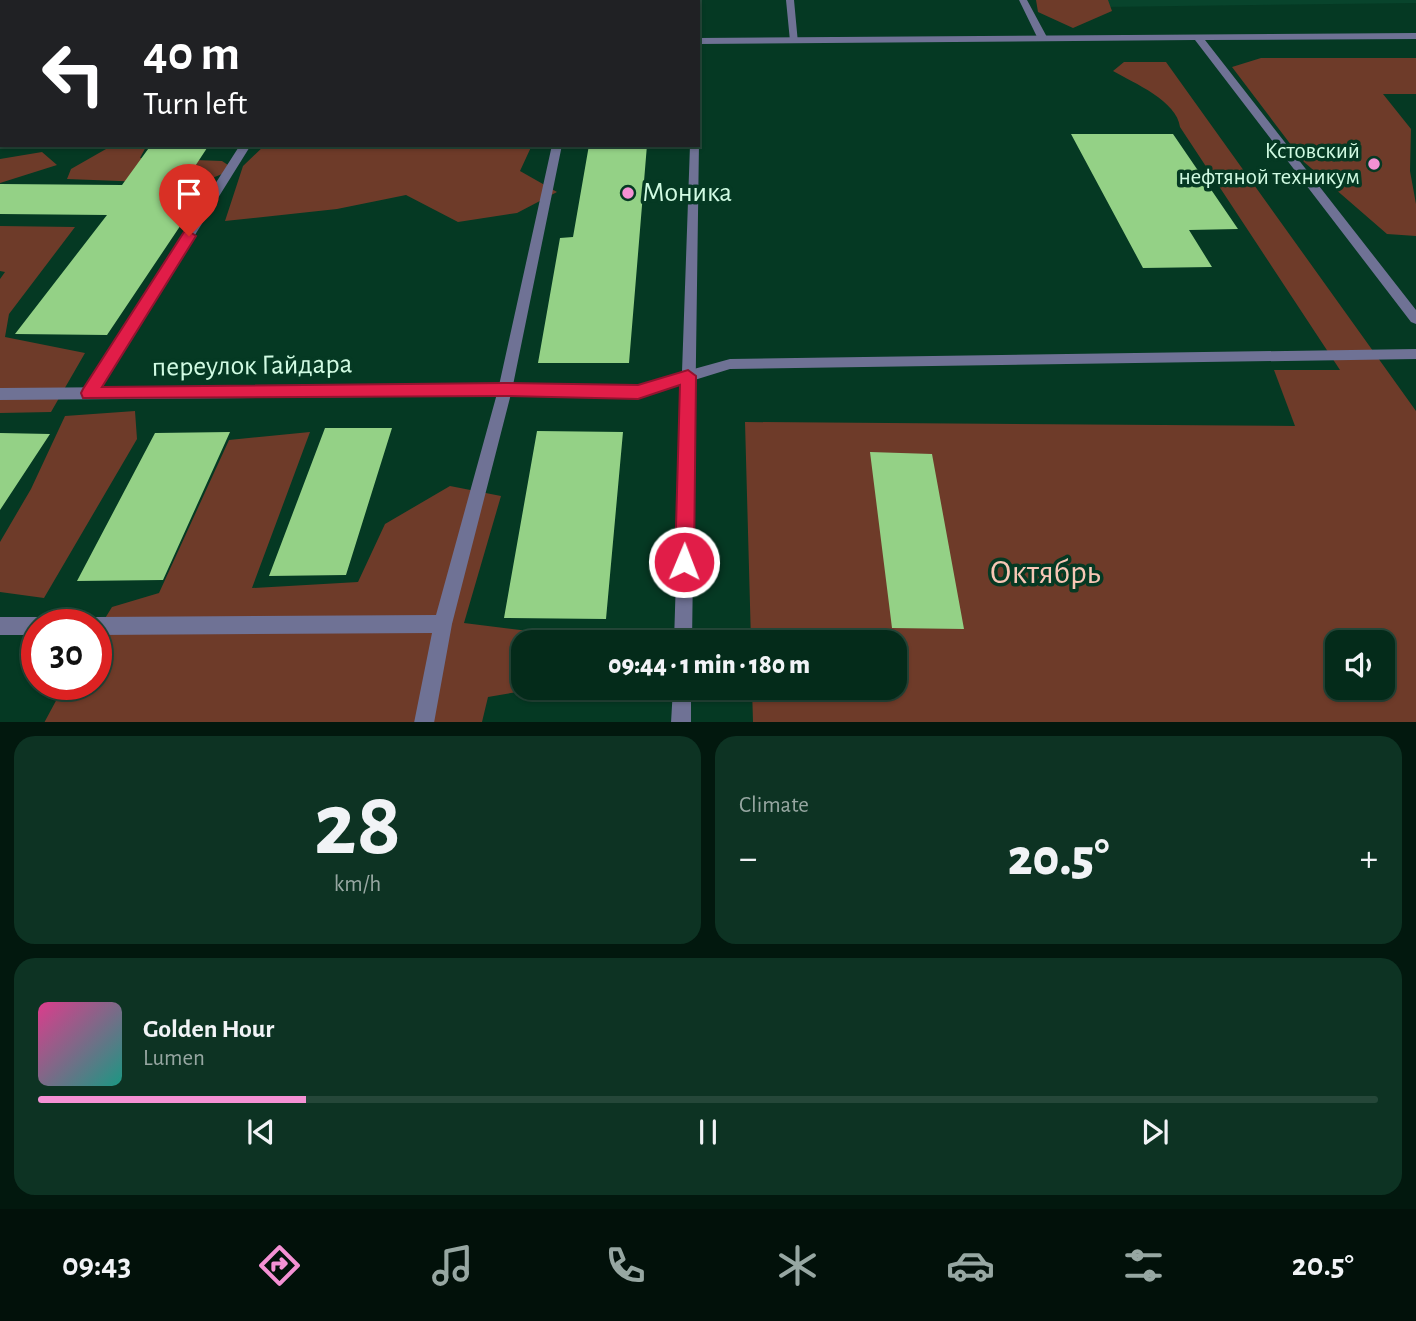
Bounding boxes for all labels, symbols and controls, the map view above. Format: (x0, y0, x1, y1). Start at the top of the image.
icon: left (28, 28, 119, 119)
text: 40 m (143, 30, 240, 79)
text: Turn left (143, 88, 247, 120)
place label: Кстовский нефтяной техникум (1178, 140, 1360, 189)
marker: Кстовский нефтяной техникум (1366, 156, 1382, 172)
pin (159, 164, 219, 236)
icon: arrive (170, 175, 208, 213)
place label: Моника (642, 179, 732, 207)
marker: Моника (620, 185, 636, 201)
street label: переулок Гайдара (151, 350, 353, 382)
position arrow (647, 525, 721, 599)
park label: Октябрь (990, 557, 1100, 590)
speed limit sign: 30 (21, 609, 112, 700)
map controls (1325, 630, 1395, 700)
button: sound (1325, 630, 1395, 700)
text: 09:44 · 1 min · 180 m (608, 652, 810, 678)
text: 28 (314, 780, 401, 871)
text: Climate (739, 794, 809, 817)
text: 20.5° (1008, 832, 1109, 884)
text: − (739, 840, 757, 878)
text: + (1360, 840, 1378, 878)
text: km/h (334, 873, 381, 896)
text: Golden Hour (143, 1016, 274, 1042)
text: Lumen (143, 1047, 205, 1070)
icon: previous (242, 1113, 280, 1151)
icon: pause (689, 1113, 727, 1151)
icon: next (1136, 1113, 1174, 1151)
icon: directions (255, 1241, 304, 1290)
icon: music (428, 1241, 477, 1290)
icon: phone (601, 1241, 650, 1290)
icon: climate (773, 1241, 822, 1290)
icon: car (946, 1241, 995, 1290)
icon: filters (1119, 1241, 1168, 1290)
text: 09:43 (62, 1249, 131, 1281)
text: 20.5° (1292, 1249, 1354, 1281)

